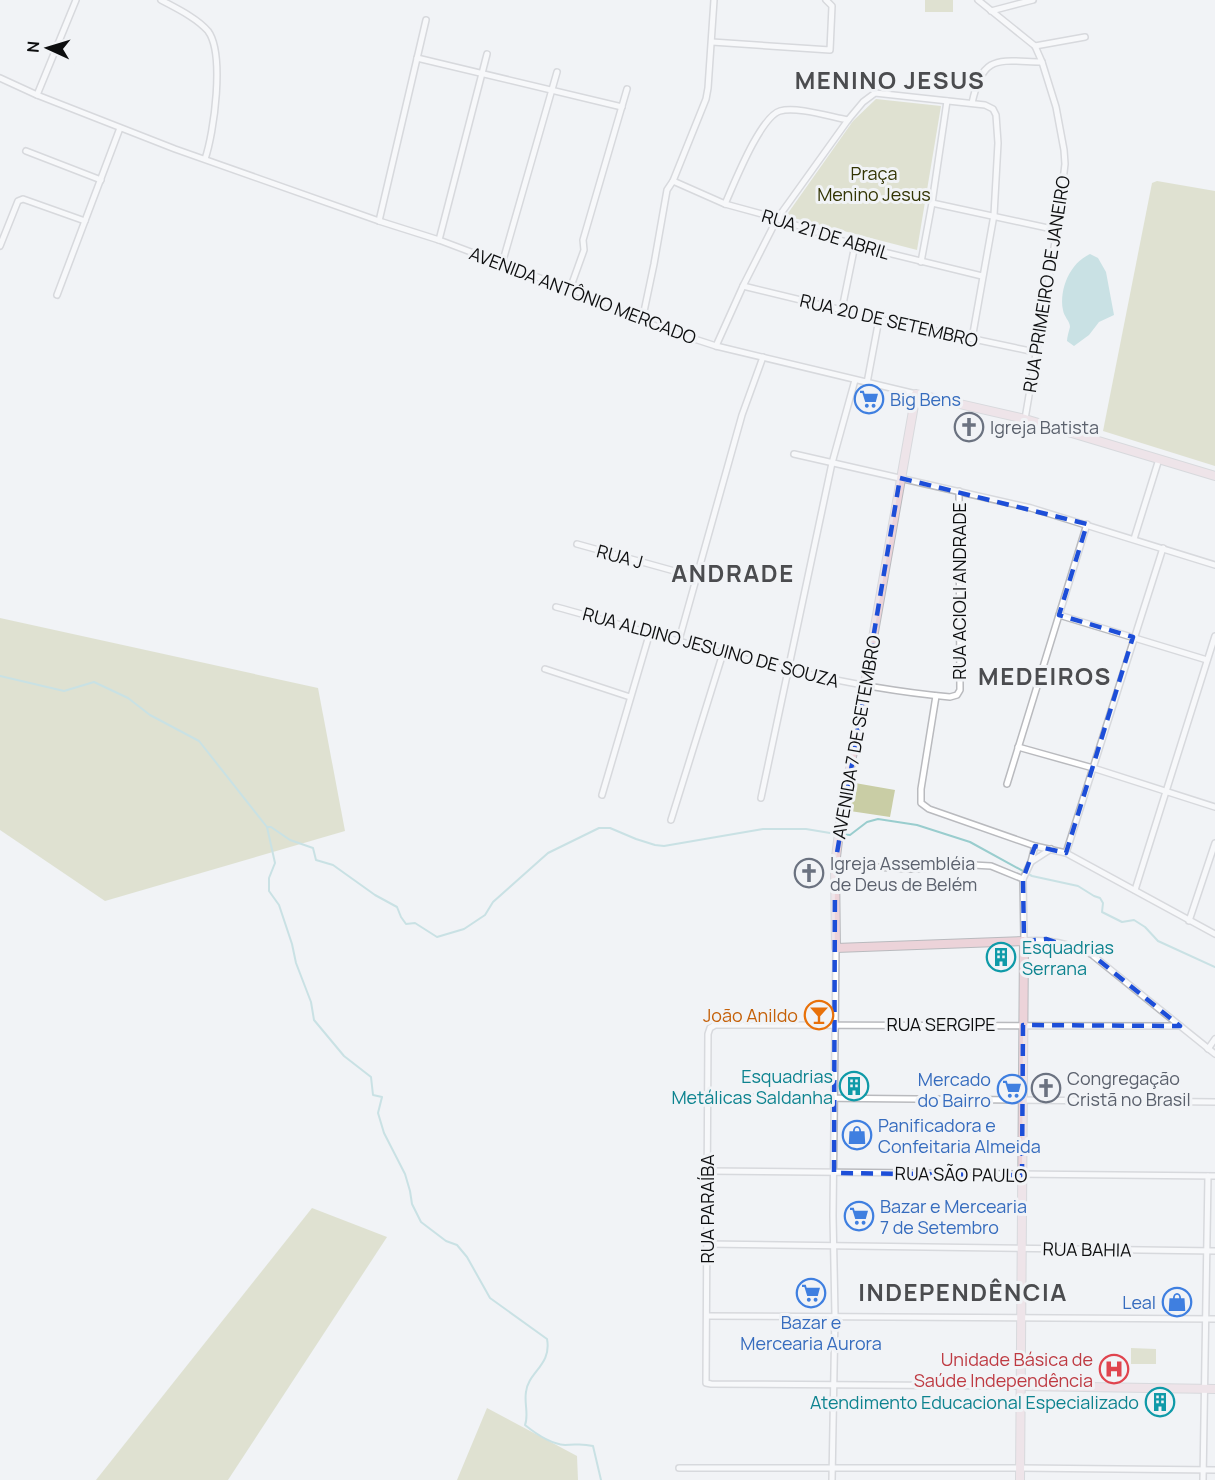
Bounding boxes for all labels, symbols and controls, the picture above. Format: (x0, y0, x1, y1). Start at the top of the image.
north arrow (18, 18, 78, 78)
text: N (22, 40, 44, 53)
district label: MENINO JESUS (795, 63, 985, 96)
park label: Praça Menino Jesus (817, 161, 931, 206)
street label: RUA PRIMEIRO DE JANEIRO (1017, 174, 1075, 394)
street label: RUA 21 DE ABRIL (759, 203, 893, 265)
street label: AVENIDA ANTÔNIO MERCADO (466, 241, 700, 349)
street label: RUA 20 DE SETEMBRO (798, 288, 980, 352)
supermarket icon: Big Bens (853, 383, 885, 415)
place label: Big Bens (890, 387, 961, 411)
church icon: Igreja Batista (953, 411, 985, 443)
place label: Igreja Batista (990, 415, 1099, 439)
street label: RUA ACIOLI ANDRADE (947, 502, 971, 680)
street label: RUA J (594, 538, 646, 574)
district label: ANDRADE (671, 556, 795, 589)
street label: RUA ALDINO JESUINO DE SOUZA (580, 601, 842, 693)
street label: AVENIDA 7 DE SETEMBRO (826, 633, 886, 841)
district label: MEDEIROS (978, 659, 1112, 692)
place label: Igreja Assembléia de Deus de Belém (830, 851, 977, 896)
church icon: Igreja Assembléia de Deus de Belém (793, 857, 825, 889)
place label: Esquadrias Serrana (1022, 935, 1114, 980)
building icon: Esquadrias Serrana (985, 941, 1017, 973)
bar icon: João Anildo (803, 999, 835, 1031)
place label: João Anildo (703, 1003, 798, 1027)
street label: RUA SERGIPE (886, 1012, 996, 1036)
place label: Esquadrias Metálicas Saldanha (671, 1064, 833, 1109)
place label: Congregação Cristã no Brasil (1067, 1066, 1191, 1111)
place label: Mercado do Bairro (917, 1067, 991, 1112)
building icon: Esquadrias Metálicas Saldanha (838, 1070, 870, 1102)
church icon: Congregação Cristã no Brasil (1030, 1072, 1062, 1104)
supermarket icon: Mercado do Bairro (996, 1073, 1028, 1105)
place label: Panificadora e Confeitaria Almeida (878, 1113, 1041, 1158)
shop icon: Panificadora e Confeitaria Almeida (841, 1119, 873, 1151)
street label: RUA PARAÍBA (695, 1154, 719, 1264)
street label: RUA SÃO PAULO (894, 1161, 1028, 1187)
place label: Bazar e Mercearia 7 de Setembro (880, 1194, 1027, 1239)
supermarket icon: Bazar e Mercearia 7 de Setembro (843, 1200, 875, 1232)
street label: RUA BAHIA (1042, 1236, 1132, 1262)
district label: INDEPENDÊNCIA (858, 1275, 1068, 1308)
supermarket icon: Bazar e Mercearia Aurora (795, 1277, 827, 1309)
shop icon: Leal (1161, 1286, 1193, 1318)
place label: Leal (1122, 1290, 1156, 1314)
place label: Bazar e Mercearia Aurora (740, 1310, 882, 1355)
place label: Unidade Básica de Saúde Independência (914, 1347, 1093, 1392)
hospital icon: Unidade Básica de Saúde Independência (1098, 1353, 1130, 1385)
building icon: Atendimento Educacional Especializado (1144, 1386, 1176, 1418)
place label: Atendimento Educacional Especializado (810, 1390, 1139, 1414)

